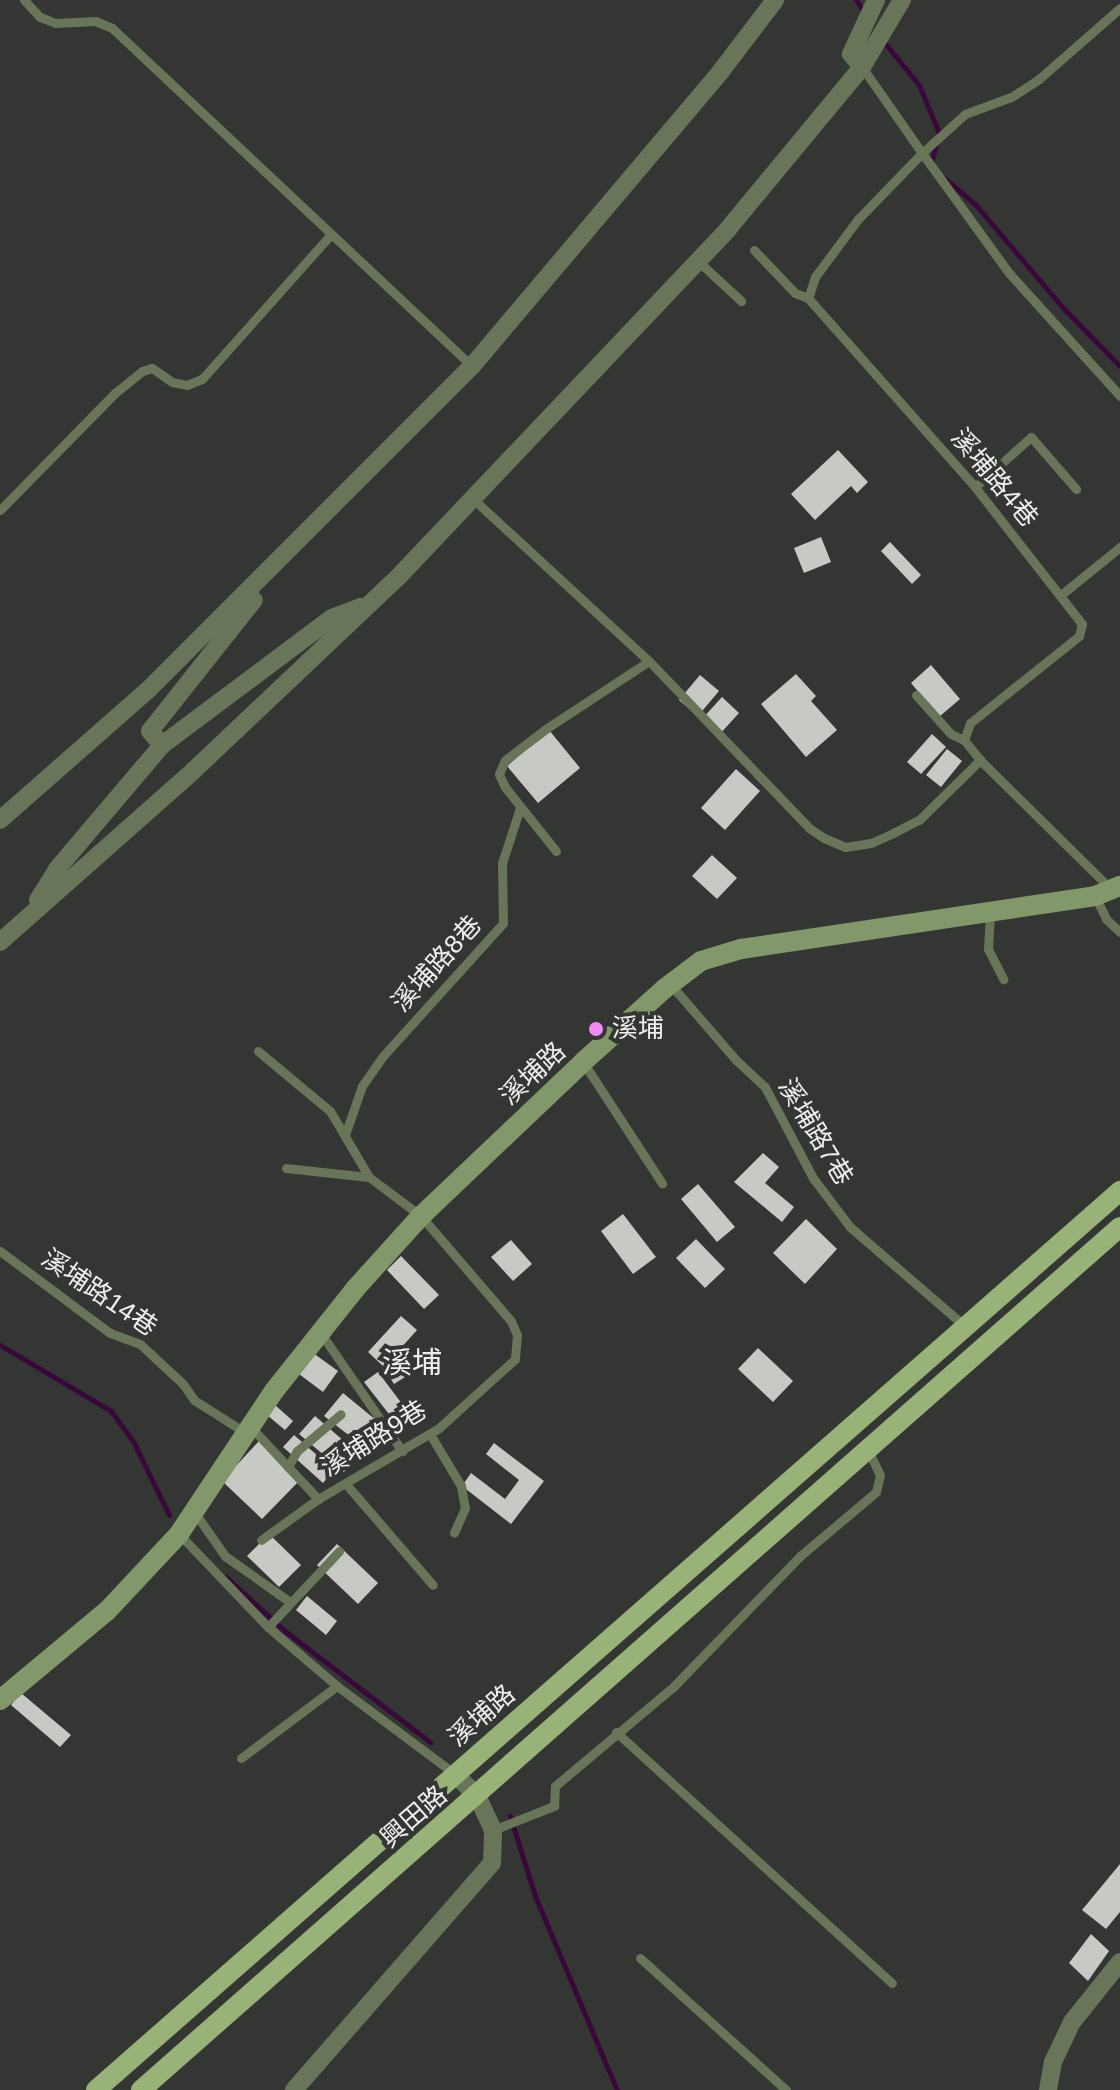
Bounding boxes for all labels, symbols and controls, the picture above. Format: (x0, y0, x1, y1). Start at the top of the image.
street label: 溪埔路4巷 (944, 423, 1044, 533)
street label: 溪埔路8巷 (386, 910, 488, 1018)
place label: 溪埔 (612, 1013, 664, 1045)
marker: 溪埔 (587, 1020, 605, 1038)
street label: 溪埔路 (494, 1036, 572, 1112)
street label: 溪埔路7巷 (771, 1073, 859, 1191)
street label: 溪埔路14巷 (35, 1243, 163, 1343)
district label: 溪埔 (382, 1345, 442, 1381)
street label: 溪埔路9巷 (316, 1394, 432, 1484)
street label: 溪埔路 (442, 1679, 522, 1753)
street label: 興田路 (374, 1780, 454, 1854)

